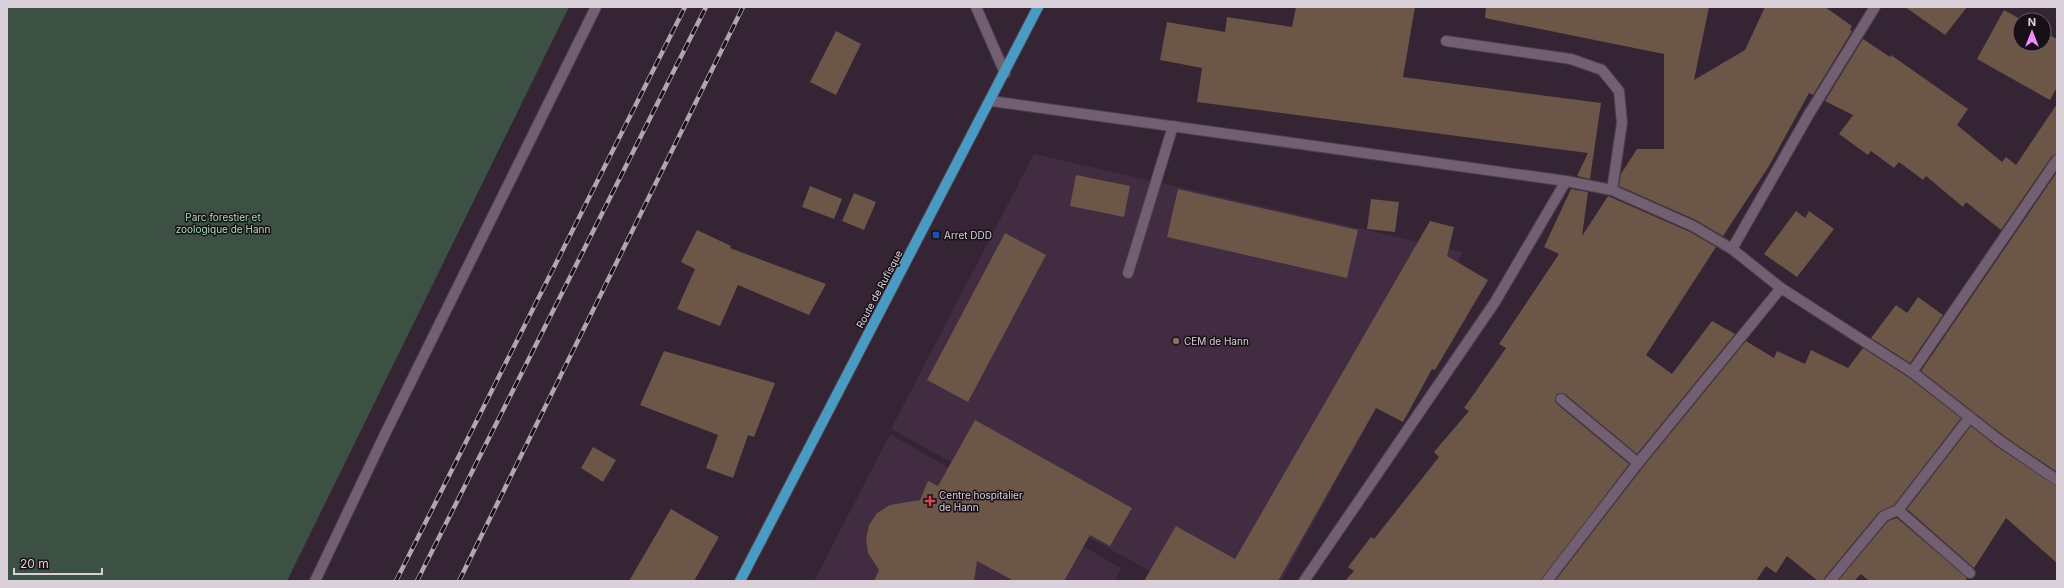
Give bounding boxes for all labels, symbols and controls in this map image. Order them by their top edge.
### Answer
north arrow [2012,12,2052,52]
text: N [2028,15,2036,29]
park label: Parc forestier et zoologique de Hann [176,211,270,235]
place label: Arret DDD [944,229,992,241]
marker: Arret DDD [931,230,941,240]
street label: Route de Rufisque [853,248,905,330]
place label: CEM de Hann [1184,335,1249,347]
marker: CEM de Hann [1171,336,1181,346]
place label: Centre hospitalier de Hann [939,489,1023,513]
marker: Centre hospitalier de Hann [924,495,936,507]
scale bar [14,550,102,576]
text: 20 m [20,556,49,571]

